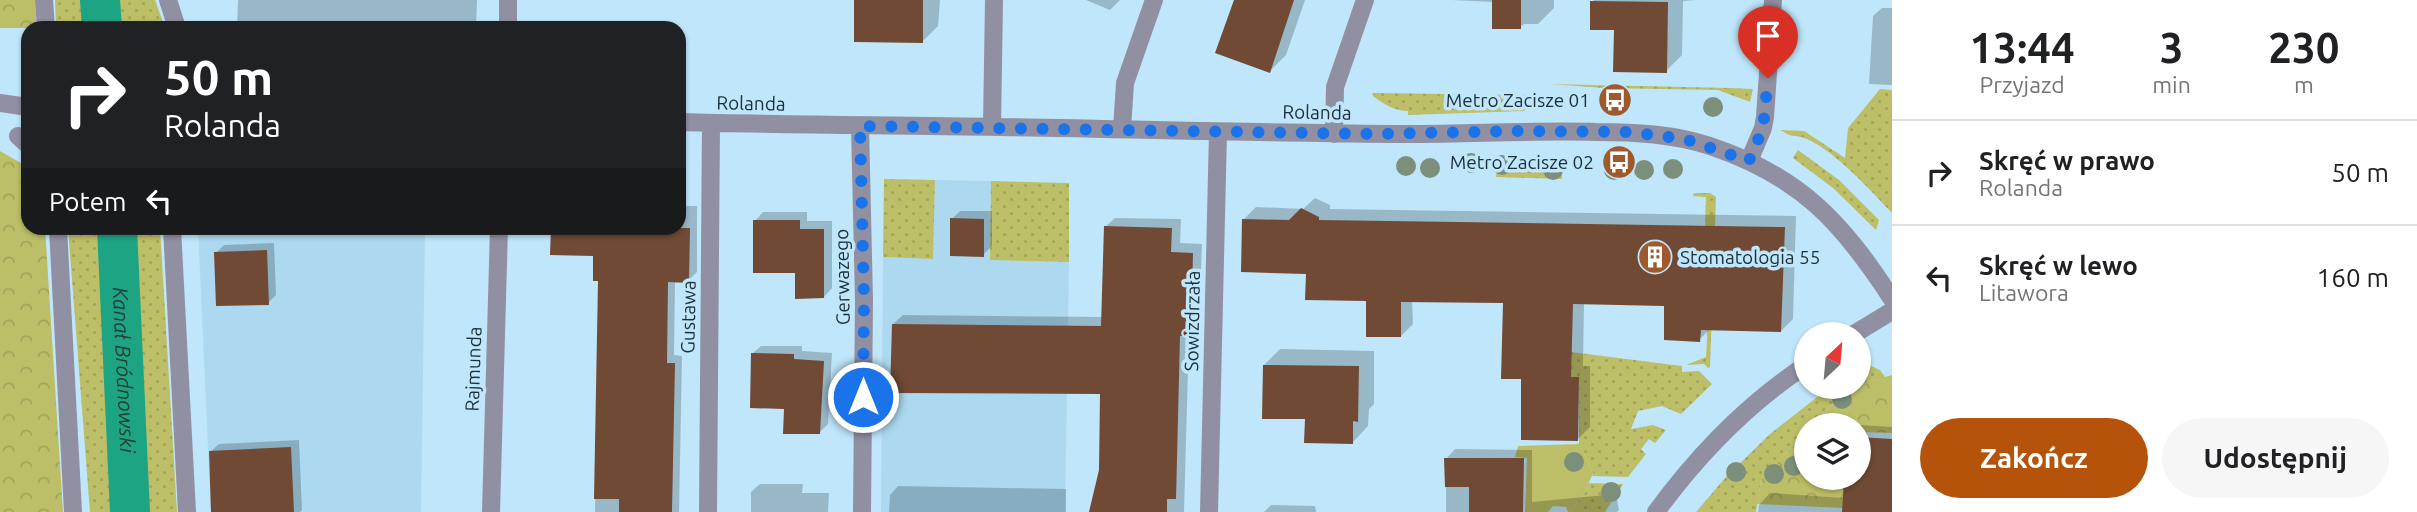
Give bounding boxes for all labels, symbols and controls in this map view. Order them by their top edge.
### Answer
pin [1738,6,1798,78]
icon: arrive [1749,17,1787,55]
text: 13:44 [1970,24,2075,71]
text: 3 [2160,24,2183,71]
text: 230 [2268,24,2339,71]
icon: right [49,49,140,140]
text: 50 m [164,49,273,104]
text: Przyjazd [1979,72,2065,97]
text: min [2152,72,2191,97]
text: m [2294,72,2314,97]
bus stop icon: Metro Zacisze 01 [1596,81,1634,119]
place label: Metro Zacisze 01 [1446,89,1590,111]
street label: Rolanda [716,91,786,115]
street label: Rolanda [1282,100,1352,124]
text: Rolanda [164,107,281,143]
bus stop icon: Metro Zacisze 02 [1600,143,1638,181]
text: Skręć w prawo [1979,146,2155,175]
place label: Metro Zacisze 02 [1450,151,1594,173]
icon: right [1920,154,1958,192]
text: 50 m [2331,158,2389,187]
text: Rolanda [1979,175,2063,200]
icon: left [140,182,178,220]
text: Potem [49,187,126,216]
street label: Gerwazego [830,229,854,325]
building icon: Stomatologia 55 [1636,238,1674,276]
place label: Stomatologia 55 [1680,246,1820,268]
text: Skręć w lewo [1979,251,2138,280]
icon: left [1920,259,1958,297]
text: 160 m [2317,263,2389,292]
street label: Sowizdrzała [1180,270,1204,372]
street label: Gustawa [676,280,700,354]
text: Litawora [1979,280,2069,305]
water label: Kanał Bródnowski [109,286,140,454]
north arrow [1794,322,1871,399]
map controls [1794,322,1871,490]
street label: Rajmunda [461,326,485,412]
position arrow [826,360,900,434]
button: layers [1794,413,1871,490]
button: Zakończ [1920,418,2148,498]
button: Udostępnij [2162,418,2389,498]

